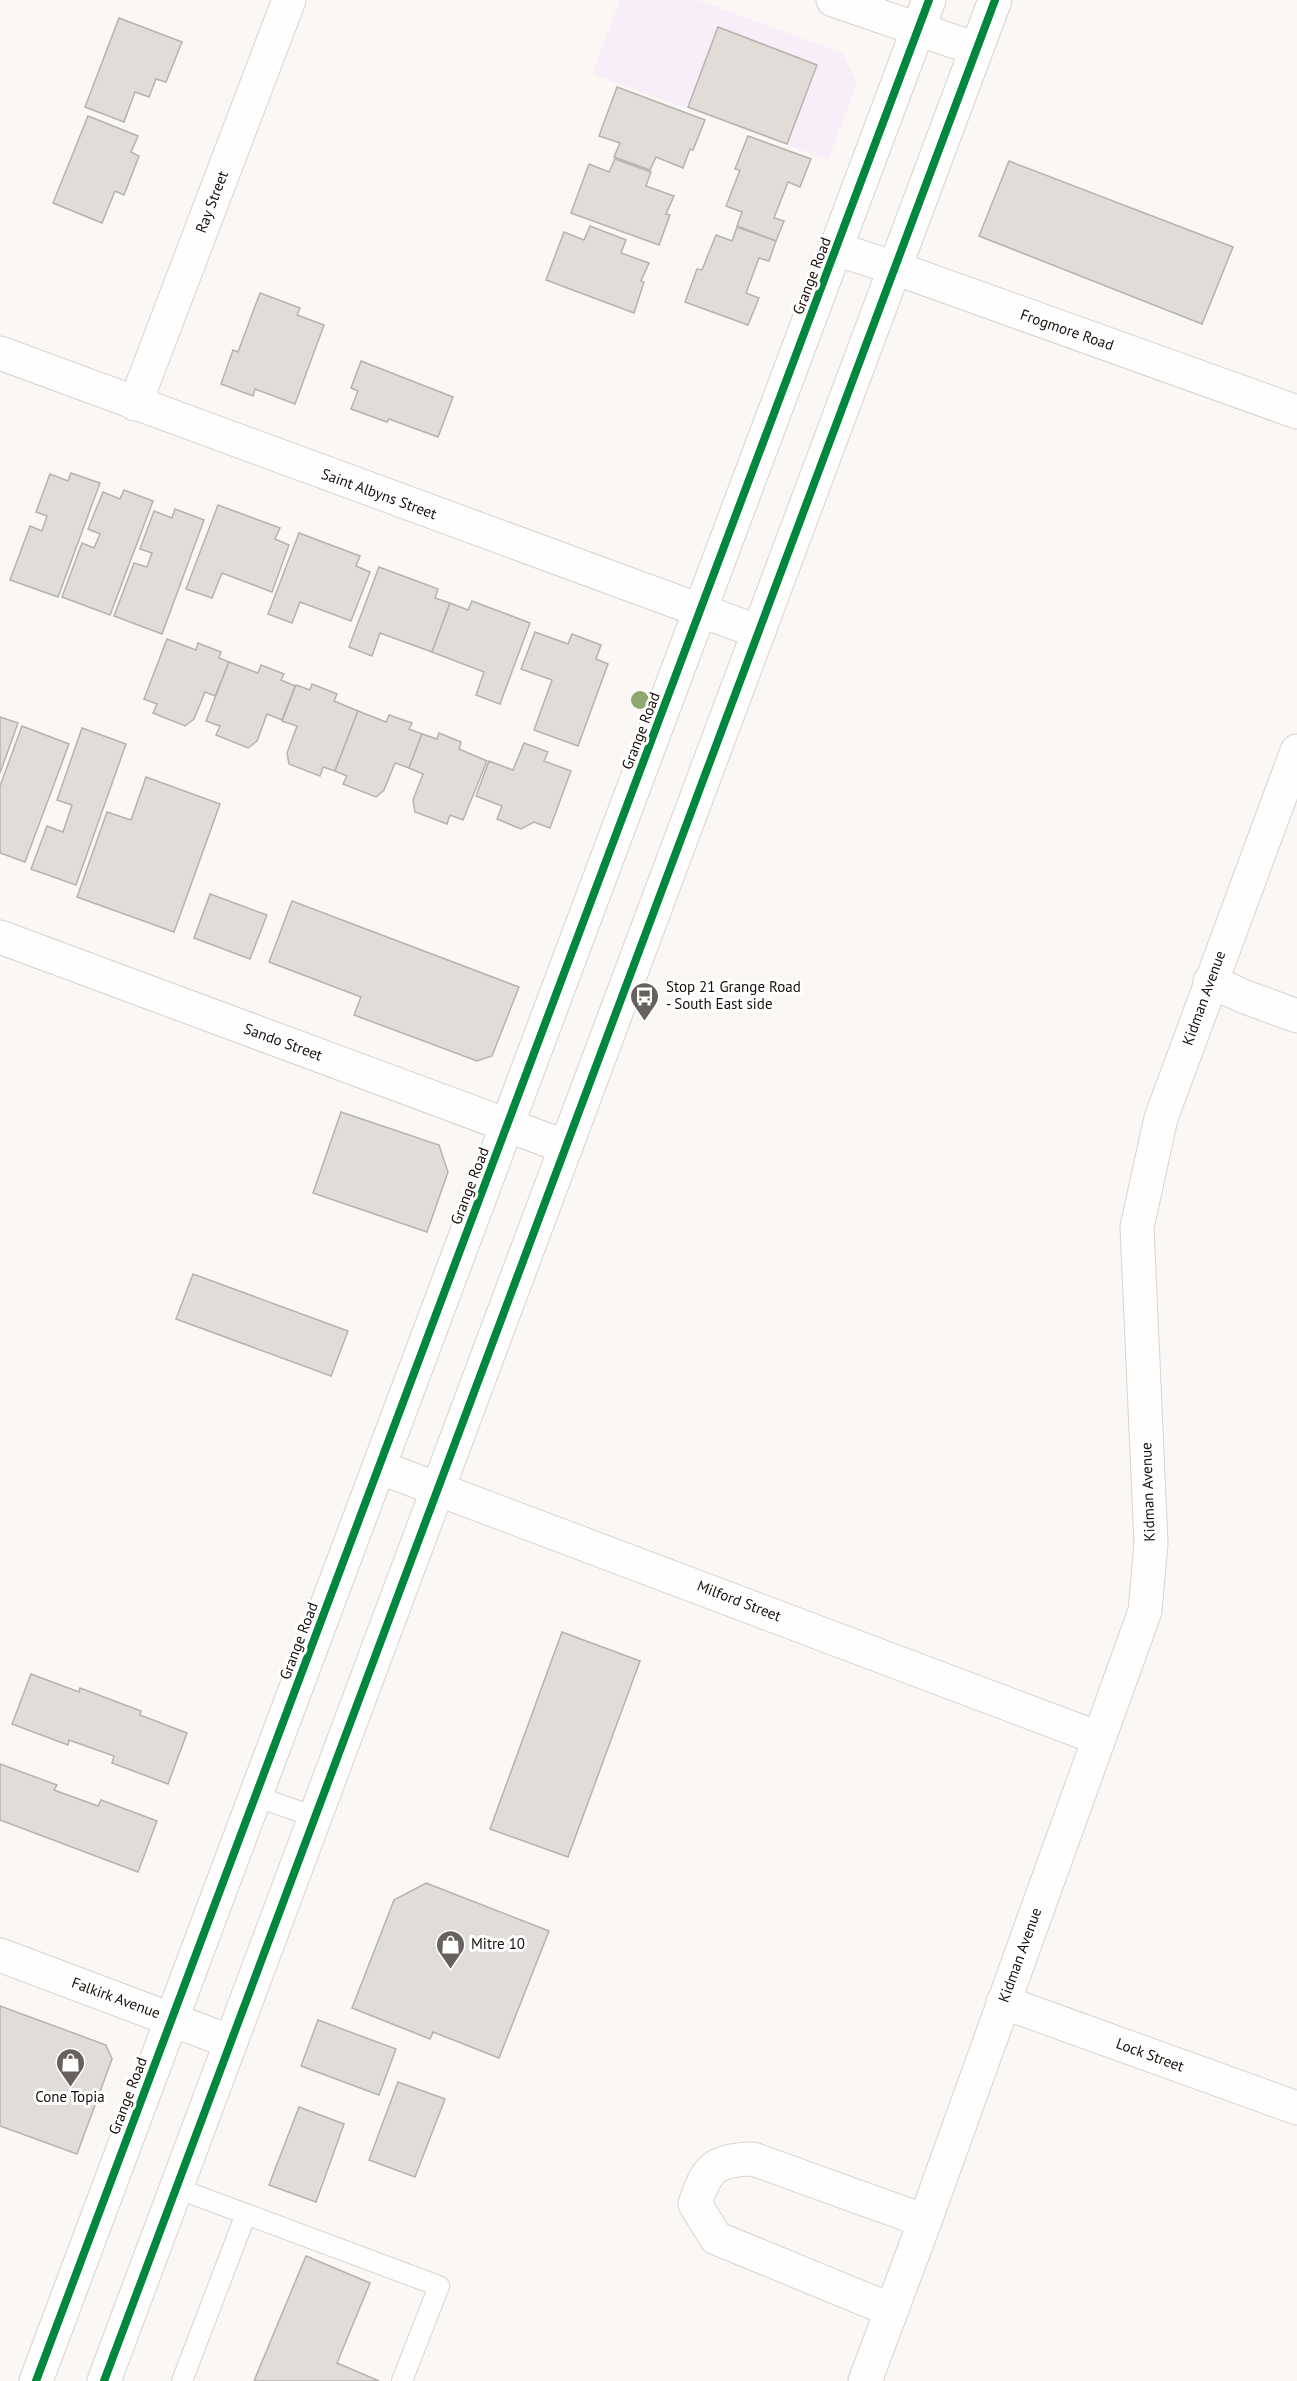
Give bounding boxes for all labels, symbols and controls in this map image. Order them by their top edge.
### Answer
street label: Ray Street [191,168,232,236]
street label: Grange Road [788,234,835,317]
street label: Frogmore Road [1018,305,1116,354]
street label: Saint Albyns Street [319,464,439,523]
street label: Grange Road [617,689,664,772]
street label: Kidman Avenue [1178,948,1229,1048]
place label: Stop 21 Grange Road - South East side [666,977,801,1013]
bus stop icon: Stop 21 Grange Road - South East side [629,980,661,1022]
street label: Sando Street [241,1019,325,1064]
street label: Grange Road [446,1144,493,1227]
street label: Kidman Avenue [1136,1442,1159,1542]
street label: Milford Street [695,1576,784,1625]
street label: Grange Road [275,1599,322,1682]
street label: Kidman Avenue [994,1905,1045,2005]
shop icon: Mitre 10 [434,1928,466,1970]
place label: Mitre 10 [471,1934,525,1953]
street label: Falkirk Avenue [69,1973,163,2022]
street label: Lock Street [1114,2034,1187,2076]
shop icon: Cone Topia [54,2046,86,2088]
street label: Grange Road [104,2054,151,2137]
place label: Cone Topia [35,2087,105,2106]

